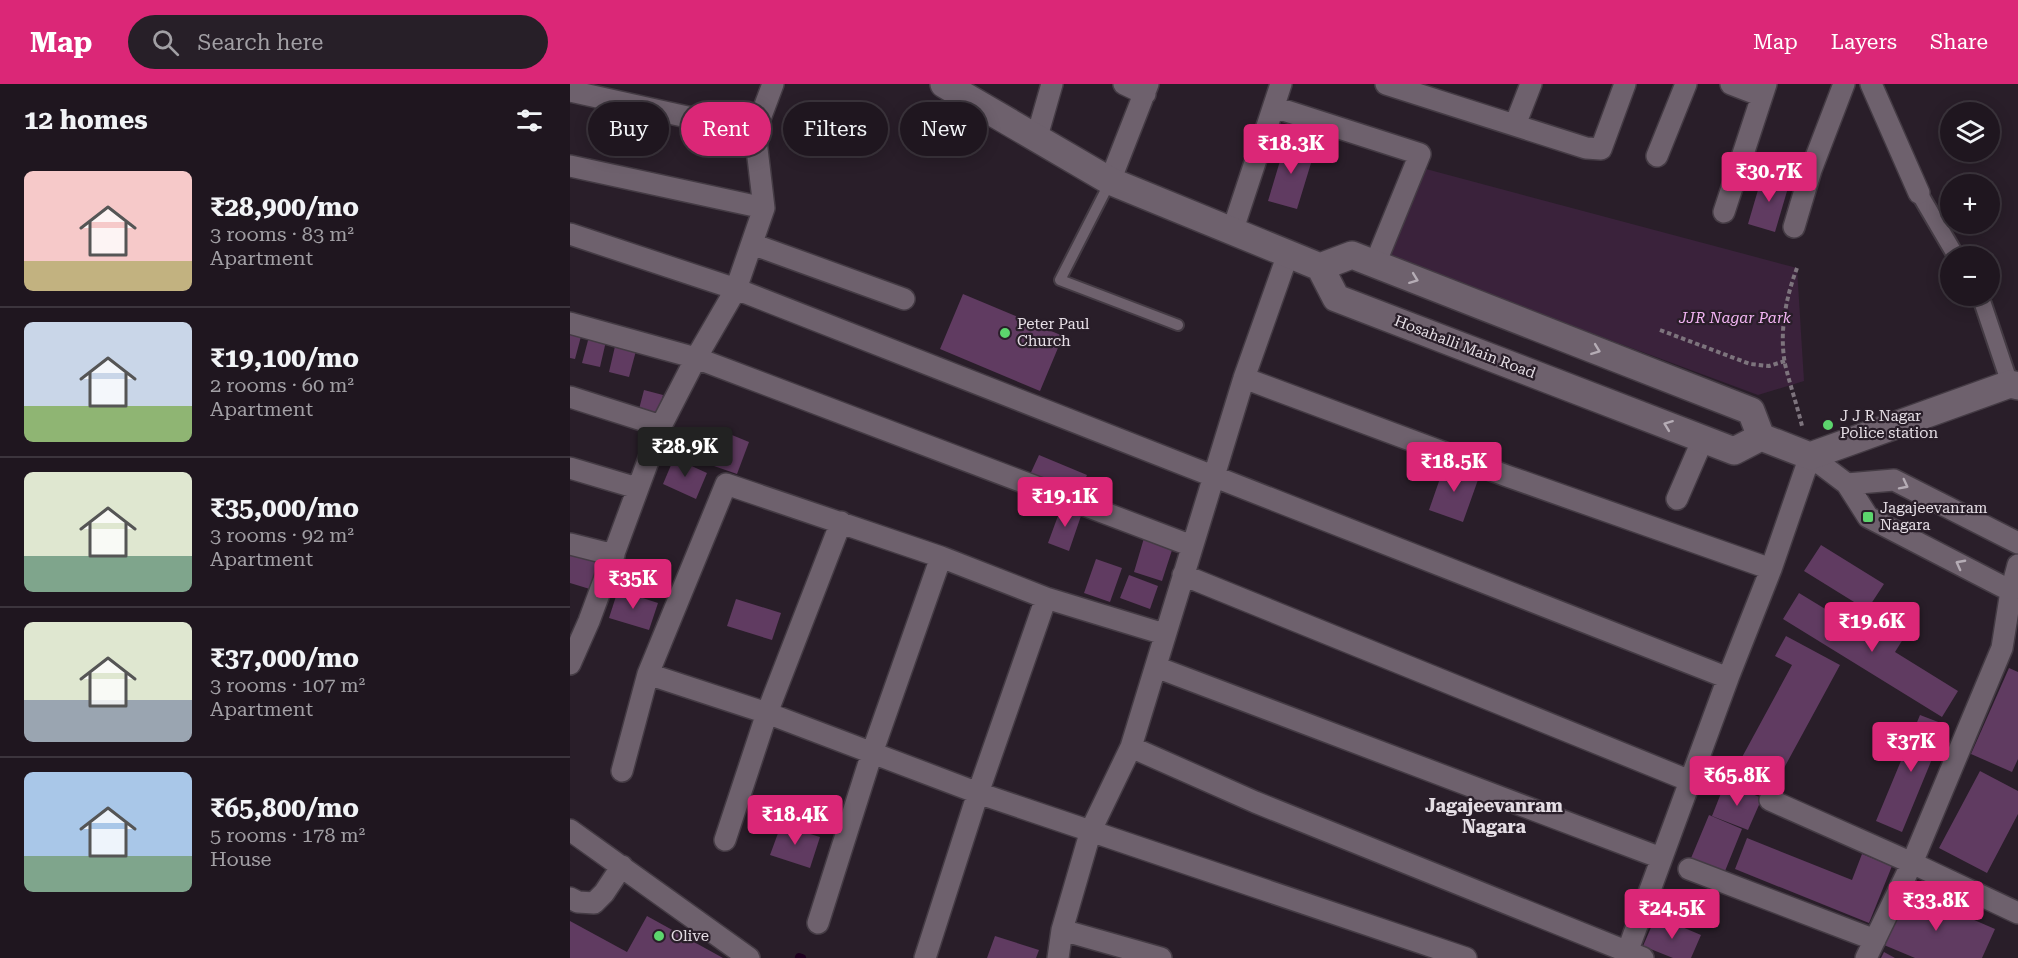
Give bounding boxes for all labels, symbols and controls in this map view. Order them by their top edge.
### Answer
search box [128,15,548,69]
text: Map [30,26,92,59]
icon: search [149,26,182,59]
text: Search here [197,30,323,55]
text: Map [1753,30,1798,54]
text: Layers [1831,30,1897,54]
text: Share [1930,30,1988,54]
chip: Buy [588,102,669,156]
chip: Rent [681,102,771,156]
chip: Filters [783,102,888,156]
chip: New [900,102,987,156]
map controls [1940,102,2000,306]
button: layers [1940,102,2000,162]
icon: filters [513,104,546,137]
text: 12 homes [24,105,148,135]
pin: ₹18.3K [1242,124,1340,175]
text: ₹18.3K [1258,131,1324,155]
pin: ₹30.7K [1720,152,1818,203]
text: ₹30.7K [1736,159,1802,183]
button: + [1940,174,2000,234]
text: ₹28,900/mo [210,192,359,222]
icon: home [72,195,144,267]
text: 3 rooms · 83 m² [210,222,354,246]
text: Apartment [210,246,313,270]
button: − [1940,246,2000,306]
one-way arrow [1408,272,1419,284]
park label: JJR Nagar Park [1678,309,1792,327]
street label: Hosahalli Main Road [1392,312,1539,382]
place label: Peter Paul Church [1017,315,1090,350]
marker: Peter Paul Church [998,326,1012,340]
text: ₹19,100/mo [210,343,359,373]
one-way arrow [1589,343,1600,355]
icon: home [72,346,144,418]
text: 2 rooms · 60 m² [210,373,354,397]
text: Apartment [210,397,313,421]
place label: J J R Nagar Police station [1840,407,1939,442]
marker: J J R Nagar Police station [1821,418,1835,432]
one-way arrow [1664,420,1675,432]
pin: ₹28.9K [636,427,734,478]
text: ₹28.9K [652,434,718,458]
pin: ₹18.5K [1405,442,1503,493]
text: ₹18.5K [1421,449,1487,473]
pin: ₹19.1K [1016,477,1114,528]
one-way arrow [1898,478,1908,489]
text: ₹19.1K [1032,484,1098,508]
text: ₹35,000/mo [210,493,359,523]
icon: home [72,496,144,568]
place label: Jagajeevanram Nagara [1880,499,1988,534]
marker: Jagajeevanram Nagara [1861,510,1875,524]
text: 3 rooms · 92 m² [210,523,354,547]
text: Apartment [210,547,313,571]
pin: ₹35K [597,559,669,610]
one-way arrow [1955,560,1966,571]
text: ₹35K [608,566,658,590]
pin: ₹19.6K [1823,602,1921,653]
text: ₹19.6K [1839,609,1905,633]
text: ₹37,000/mo [210,643,359,673]
icon: home [72,646,144,718]
text: 3 rooms · 107 m² [210,673,365,697]
text: Apartment [210,697,313,721]
pin: ₹37K [1875,722,1947,773]
text: ₹37K [1886,729,1936,753]
pin: ₹65.8K [1688,756,1786,807]
text: ₹65.8K [1704,763,1770,787]
text: ₹65,800/mo [210,793,359,823]
pin: ₹18.4K [746,795,844,846]
district label: Jagajeevanram Nagara [1425,795,1564,837]
icon: home [72,796,144,868]
text: ₹18.4K [762,802,828,826]
text: 5 rooms · 178 m² [210,823,365,847]
text: House [210,847,272,871]
pin: ₹33.8K [1887,881,1985,932]
text: ₹33.8K [1903,888,1969,912]
pin: ₹24.5K [1623,889,1721,940]
text: ₹24.5K [1639,896,1705,920]
place label: Olive [671,927,709,945]
marker: Olive [652,929,666,943]

